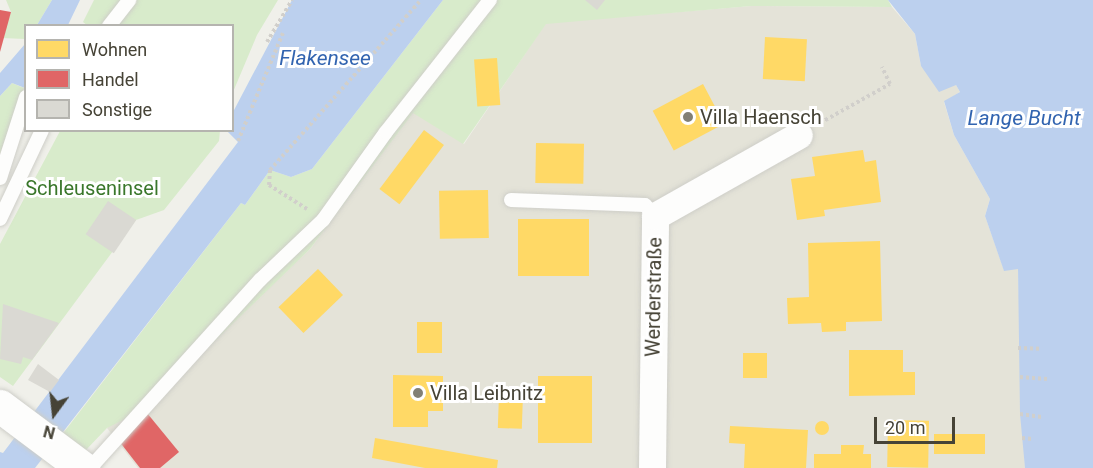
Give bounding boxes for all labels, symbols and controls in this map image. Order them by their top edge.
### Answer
legend [24,24,234,132]
text: Wohnen [82,39,147,60]
water label: Flakensee [279,45,371,71]
text: Handel [82,69,139,90]
text: Sonstige [82,99,152,120]
place label: Villa Haensch [700,105,822,129]
water label: Lange Bucht [967,105,1081,131]
marker: Villa Haensch [681,110,695,124]
park label: Schleuseninsel [25,176,159,200]
street label: Werderstraße [641,237,667,357]
place label: Villa Leibnitz [430,381,543,405]
north arrow [24,384,84,444]
marker: Villa Leibnitz [411,386,425,400]
scale bar [877,405,958,443]
text: 20 m [885,417,925,438]
text: N [41,421,57,443]

